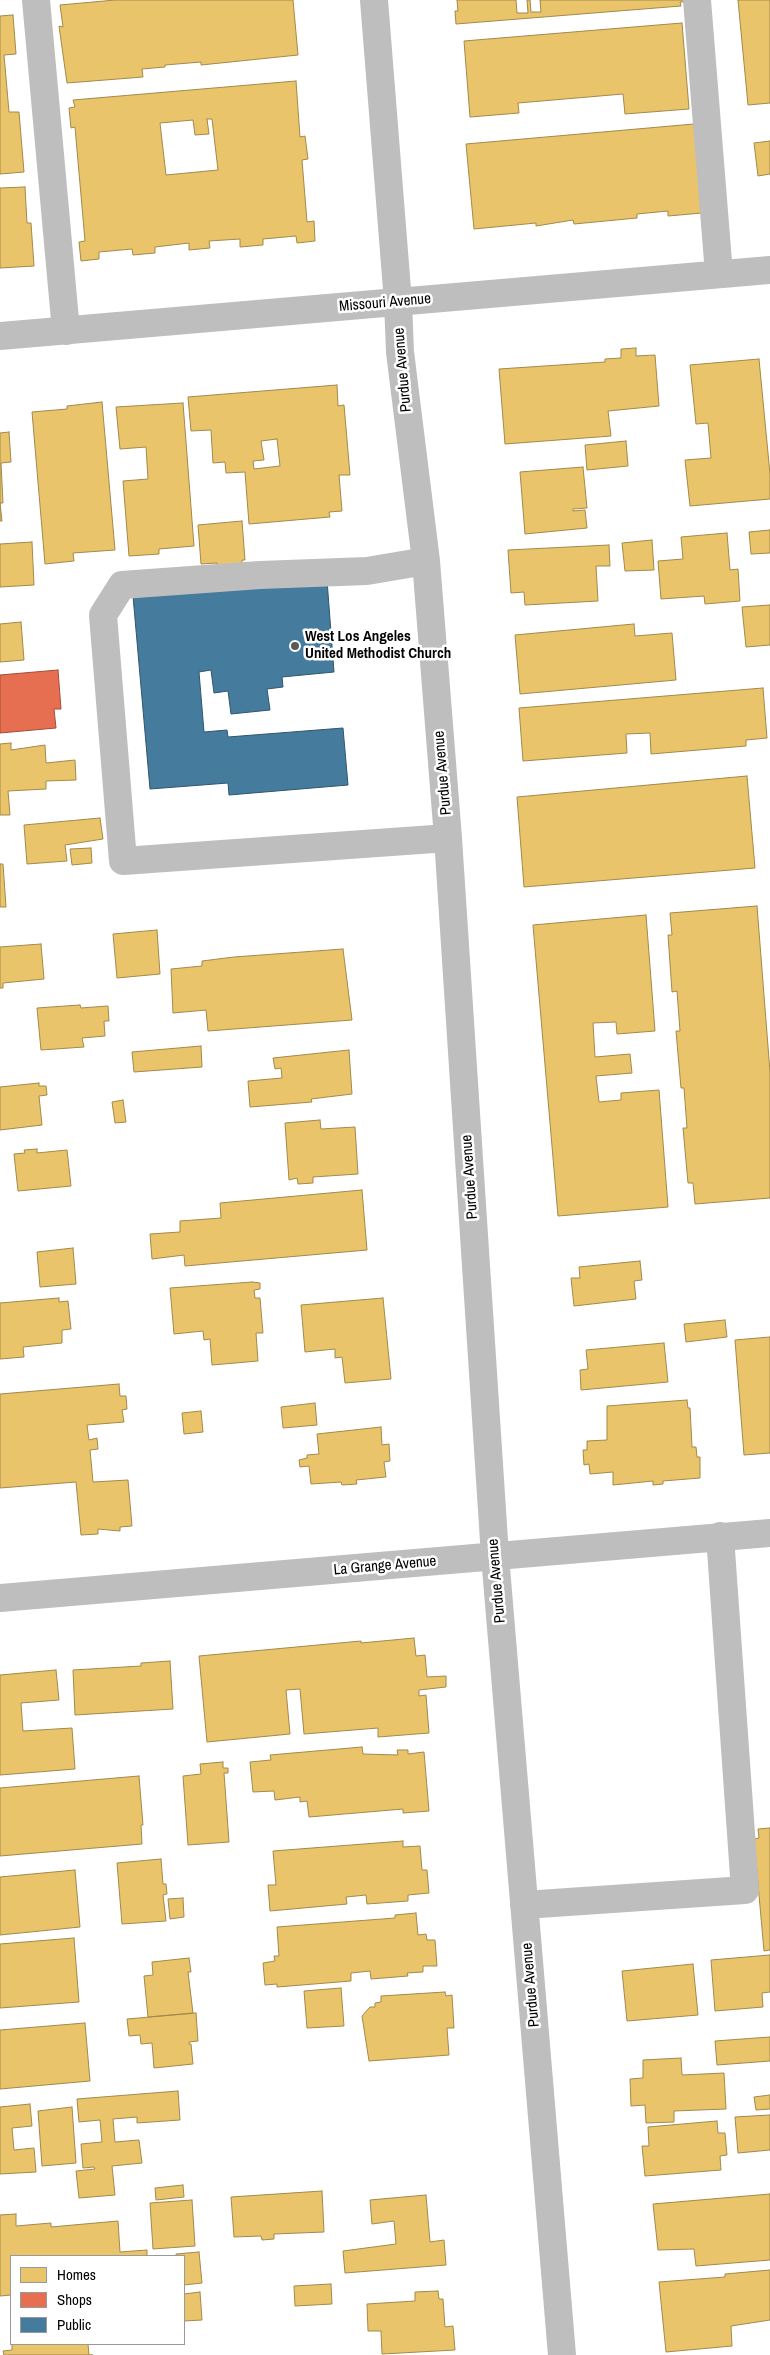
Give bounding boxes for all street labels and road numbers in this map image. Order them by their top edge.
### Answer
street label: Missouri Avenue [338,290,432,316]
street label: Purdue Avenue [390,327,416,413]
street label: Purdue Avenue [430,730,456,816]
street label: Purdue Avenue [458,1134,482,1220]
street label: Purdue Avenue [484,1538,510,1624]
street label: La Grange Avenue [333,1553,437,1579]
street label: Purdue Avenue [518,1942,544,2028]

